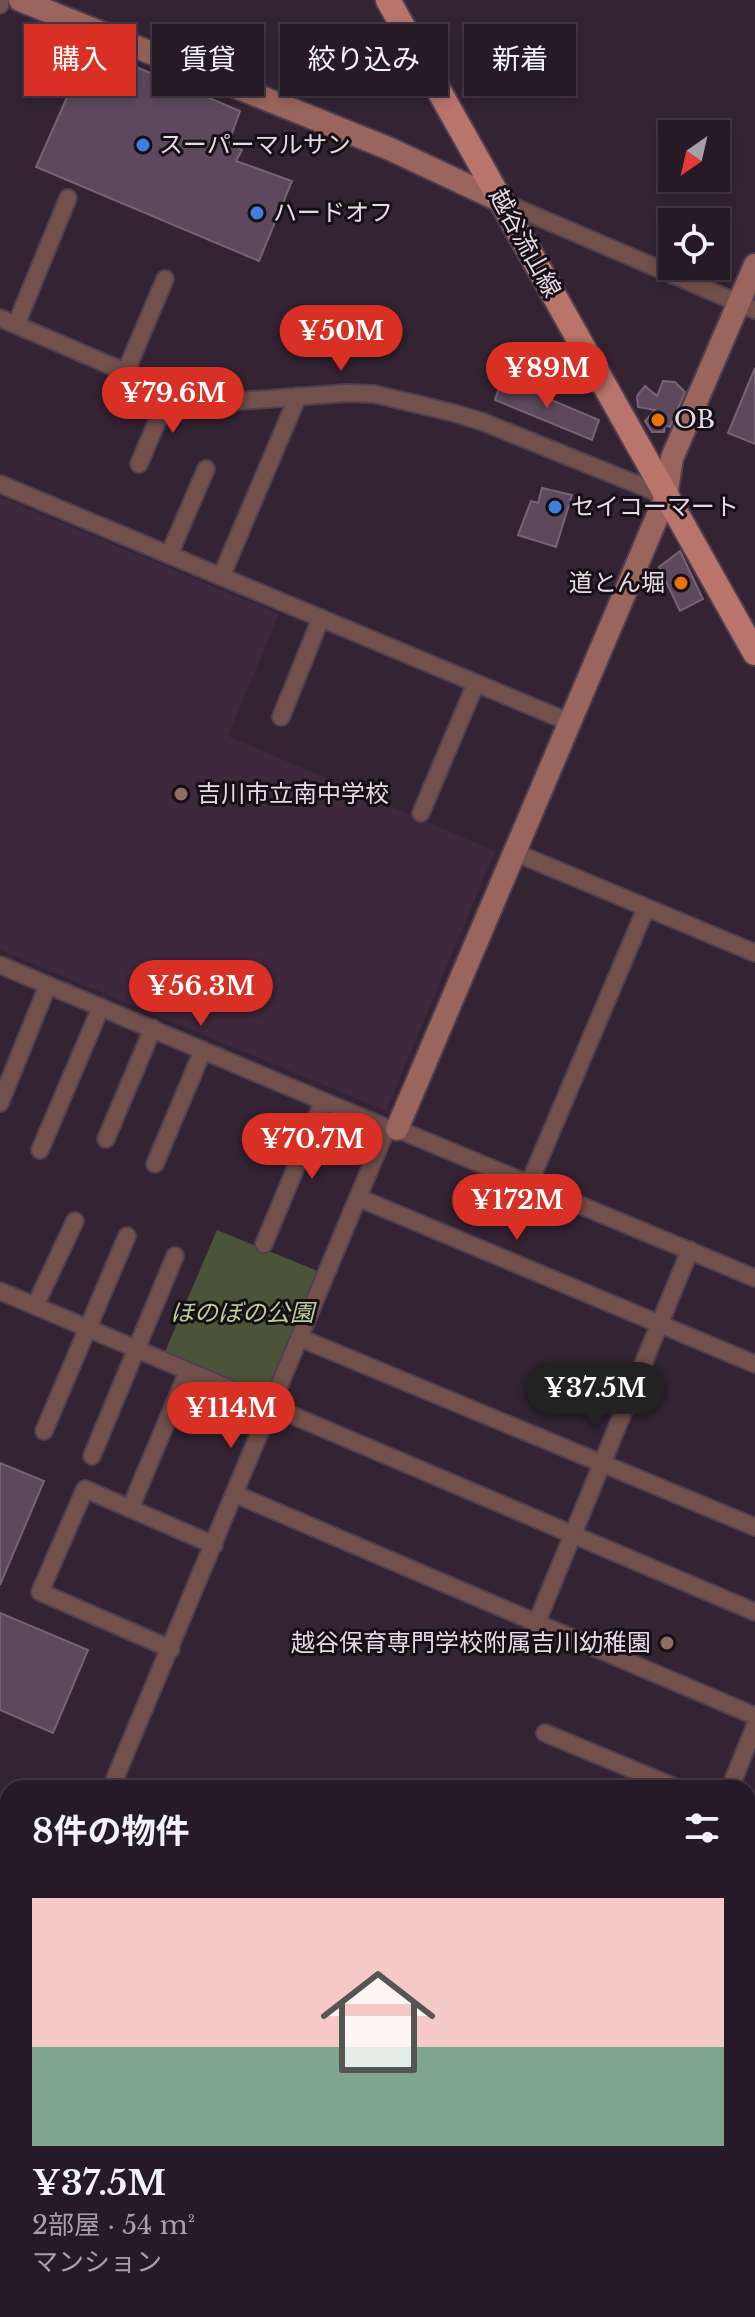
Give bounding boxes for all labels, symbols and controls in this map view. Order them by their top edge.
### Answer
chip: 購入 [24,24,136,96]
chip: 賃貸 [152,24,264,96]
chip: 絞り込み [280,24,448,96]
chip: 新着 [464,24,576,96]
north arrow [658,120,730,192]
map controls [658,120,730,280]
place label: スーパーマルサン [159,130,351,159]
marker: スーパーマルサン [134,136,152,154]
street label: 越谷流山線 [484,183,567,302]
place label: ハードオフ [273,198,393,227]
marker: ハードオフ [248,204,266,222]
button: locate [658,208,730,280]
pin: ¥50M [294,305,388,373]
text: ¥50M [298,315,384,347]
pin: ¥89M [500,342,594,410]
text: ¥89M [504,352,590,384]
pin: ¥79.6M [108,367,238,435]
text: ¥79.6M [120,377,226,409]
place label: OB [674,405,715,434]
marker: OB [649,411,667,429]
place label: セイコーマート [571,492,739,521]
marker: セイコーマート [546,498,564,516]
place label: 道とん堀 [569,568,665,597]
marker: 道とん堀 [672,574,690,592]
place label: 吉川市立南中学校 [197,779,389,808]
marker: 吉川市立南中学校 [172,785,190,803]
pin: ¥56.3M [136,960,266,1028]
text: ¥56.3M [147,970,255,1002]
pin: ¥70.7M [247,1113,377,1181]
text: ¥70.7M [260,1123,364,1155]
pin: ¥172M [461,1174,573,1242]
text: ¥172M [470,1184,564,1216]
park label: ほのぼの公園 [170,1298,317,1327]
pin: ¥37.5M [530,1362,660,1430]
text: ¥37.5M [544,1372,646,1404]
pin: ¥114M [175,1382,287,1450]
text: ¥114M [185,1392,277,1424]
place label: 越谷保育専門学校附属吉川幼稚園 [291,1628,651,1657]
marker: 越谷保育専門学校附属吉川幼稚園 [658,1634,676,1652]
icon: filters [680,1806,724,1850]
text: 8件の物件 [32,1810,190,1852]
icon: home [306,1950,450,2094]
text: ¥37.5M [32,2162,166,2204]
text: 2部屋 · 54 m² [32,2209,195,2241]
text: マンション [32,2246,162,2278]

